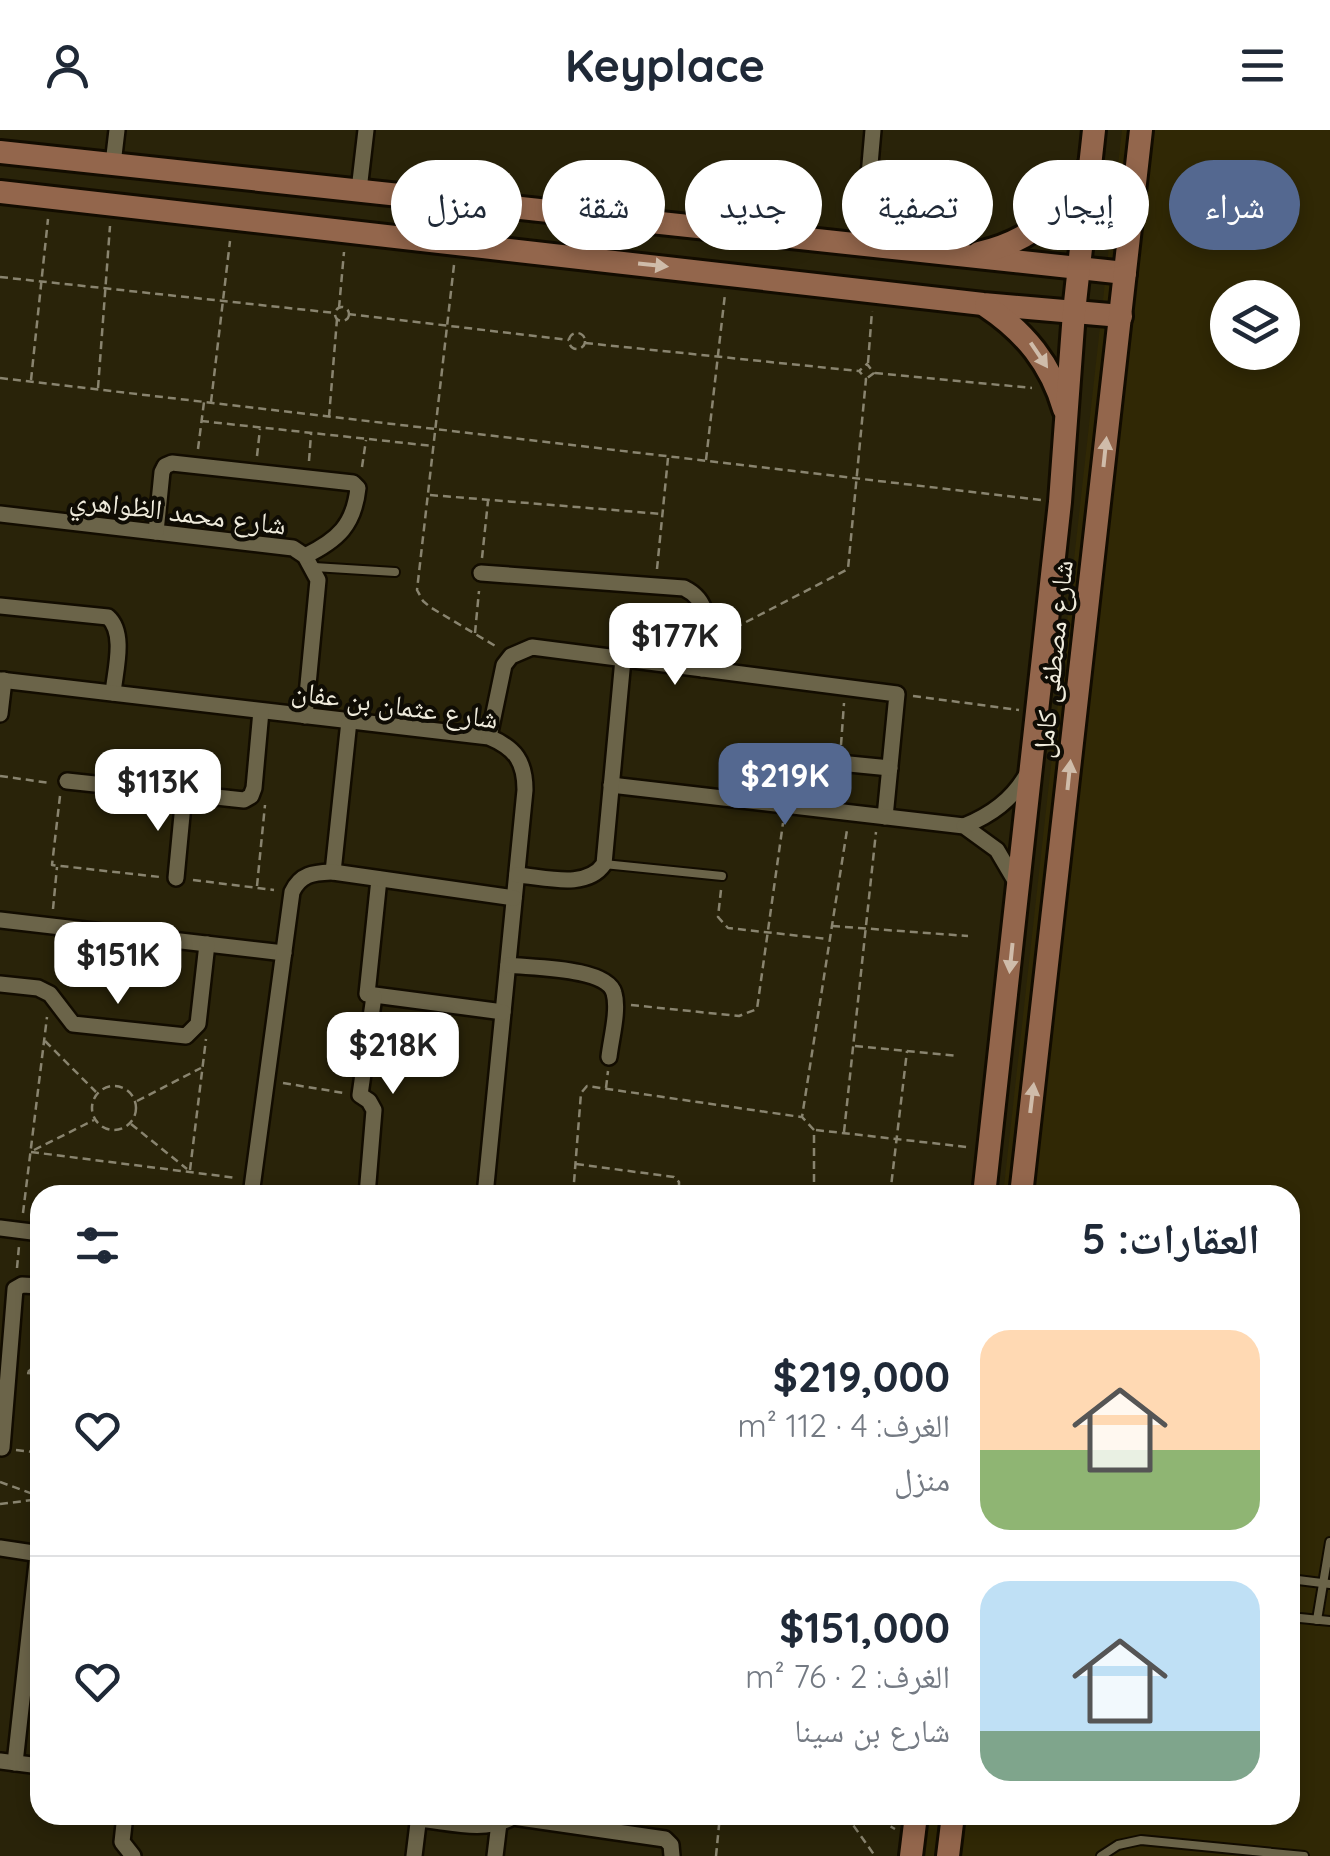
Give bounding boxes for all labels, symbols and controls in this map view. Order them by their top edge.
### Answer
text: Keyplace [565,37,765,93]
icon: person [40,38,95,93]
icon: menu [1235,38,1290,93]
chip: منزل [391,160,522,250]
chip: شقة [542,160,665,250]
chip: جديد [685,160,822,250]
chip: تصفية [842,160,993,250]
chip: إيجار [1013,160,1149,250]
chip: شراء [1169,160,1300,250]
one-way arrow [638,257,670,273]
map controls [1210,280,1300,370]
button: layers [1210,280,1300,370]
one-way arrow [1029,342,1047,369]
one-way arrow [1097,436,1113,468]
street label: شارع محمد الظواهري [67,480,288,548]
street label: شارع مصطفى كامل [1024,558,1081,760]
pin: $177K [605,603,745,688]
text: $177K [631,615,719,655]
street label: شارع عثمان بن عفان [289,672,500,737]
pin: $219K [715,743,855,828]
pin: $113K [88,749,228,834]
text: $219K [741,755,829,795]
one-way arrow [1061,759,1077,791]
text: $113K [117,761,199,801]
pin: $151K [48,922,188,1007]
text: $151K [76,934,160,974]
one-way arrow [1003,943,1019,975]
pin: $218K [323,1012,463,1097]
text: $218K [349,1024,437,1064]
one-way arrow [1024,1082,1040,1114]
text: العقارات: 5 [1082,1212,1260,1265]
icon: filters [70,1218,125,1273]
text: $219,000 [773,1350,950,1403]
icon: home [1060,1370,1180,1490]
icon: heart [70,1403,125,1458]
text: الغرف: 4 · 112 m² [737,1405,950,1445]
text: منزل [894,1459,950,1499]
text: $151,000 [779,1601,950,1654]
icon: home [1060,1621,1180,1741]
icon: heart [70,1654,125,1709]
text: الغرف: 2 · 76 m² [745,1656,950,1696]
text: شارع بن سينا [794,1710,950,1750]

